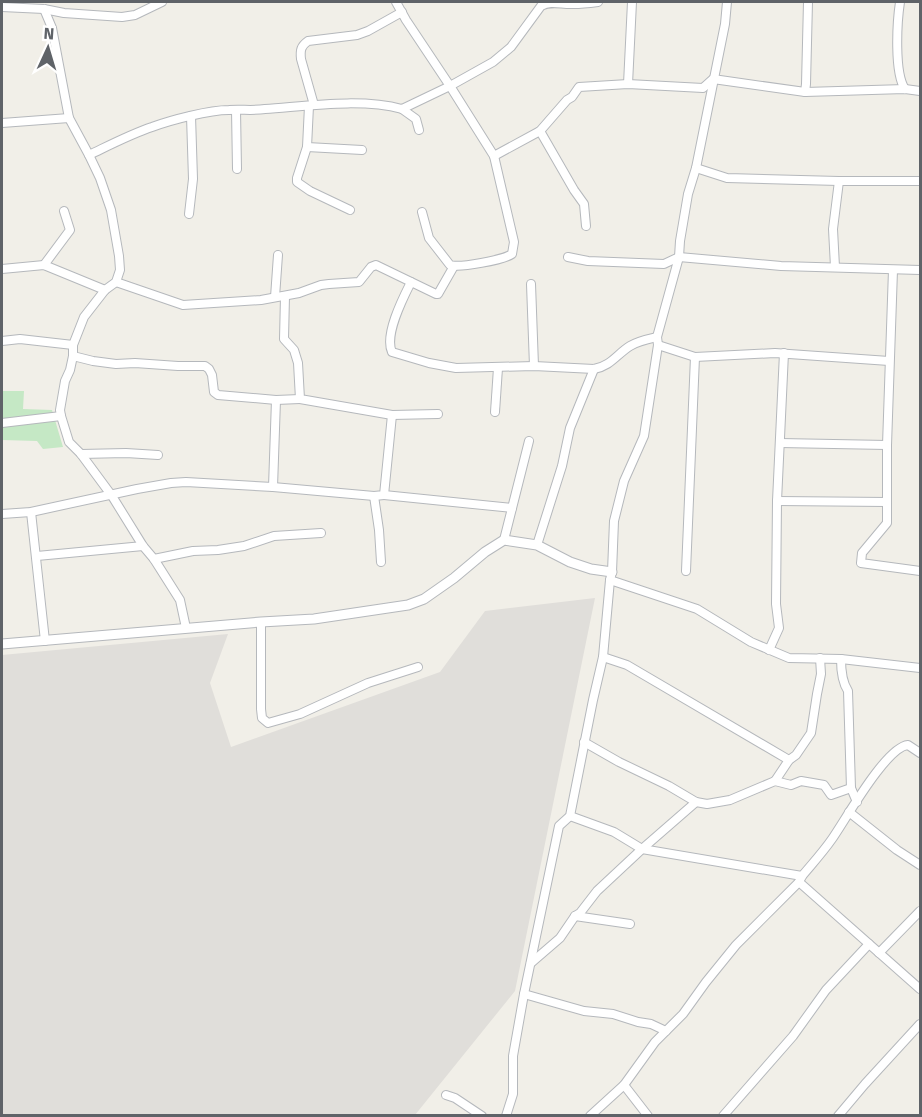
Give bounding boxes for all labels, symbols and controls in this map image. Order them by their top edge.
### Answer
north arrow [18,18,78,78]
text: N [43,24,55,43]

